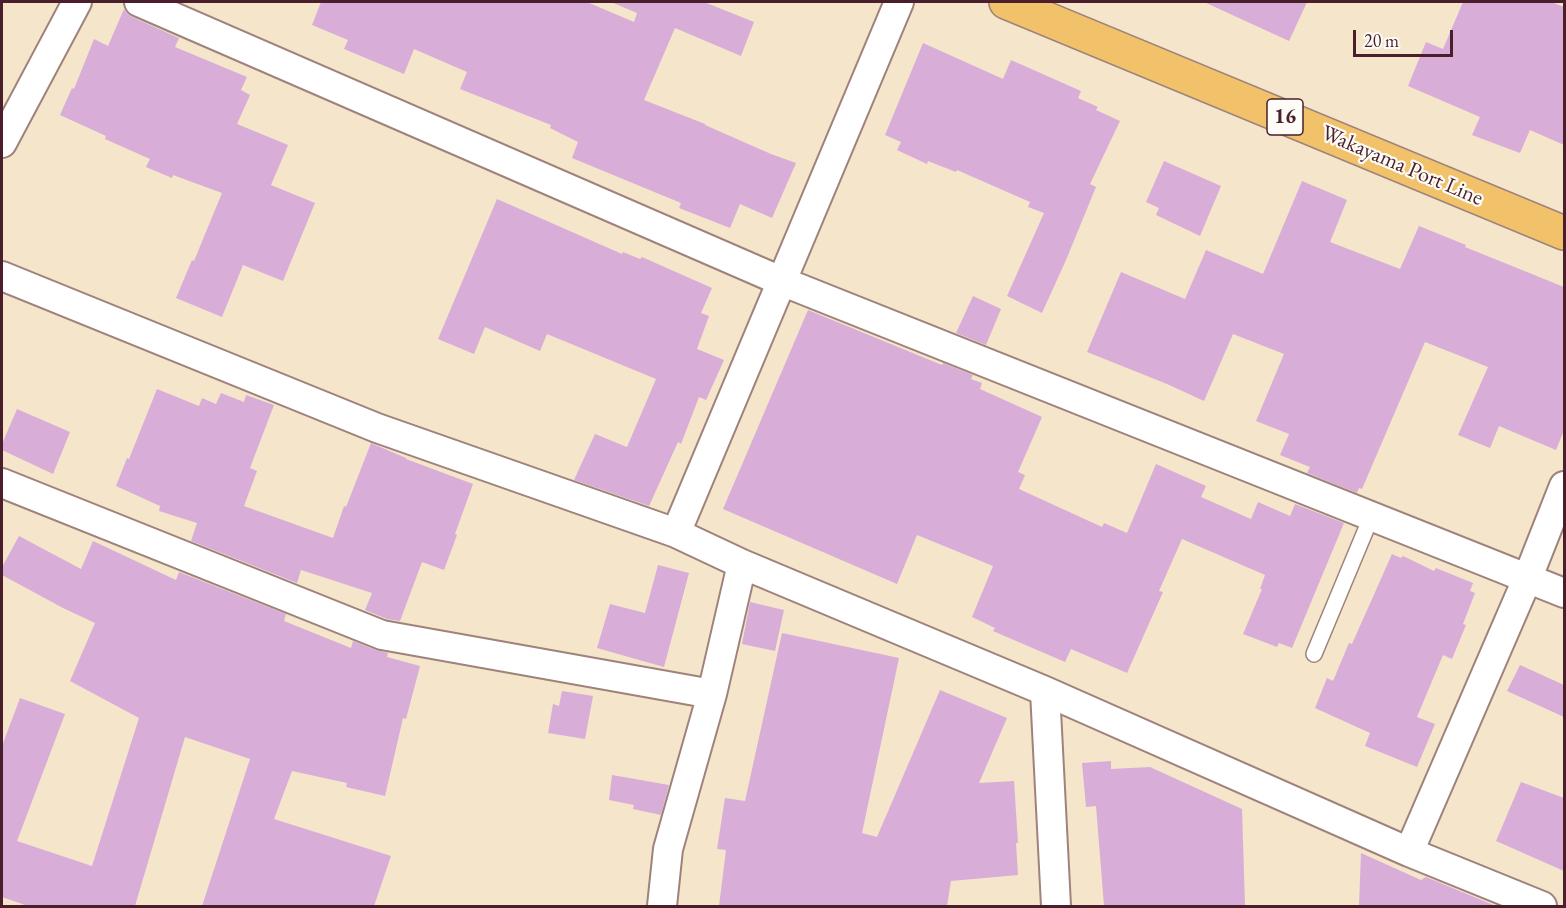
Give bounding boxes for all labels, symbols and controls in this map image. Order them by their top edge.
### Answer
scale bar [1356,18,1456,56]
text: 20 m [1364,29,1399,52]
road number: 16 [1267,99,1303,135]
street label: Wakayama Port Line [1317,120,1487,212]

